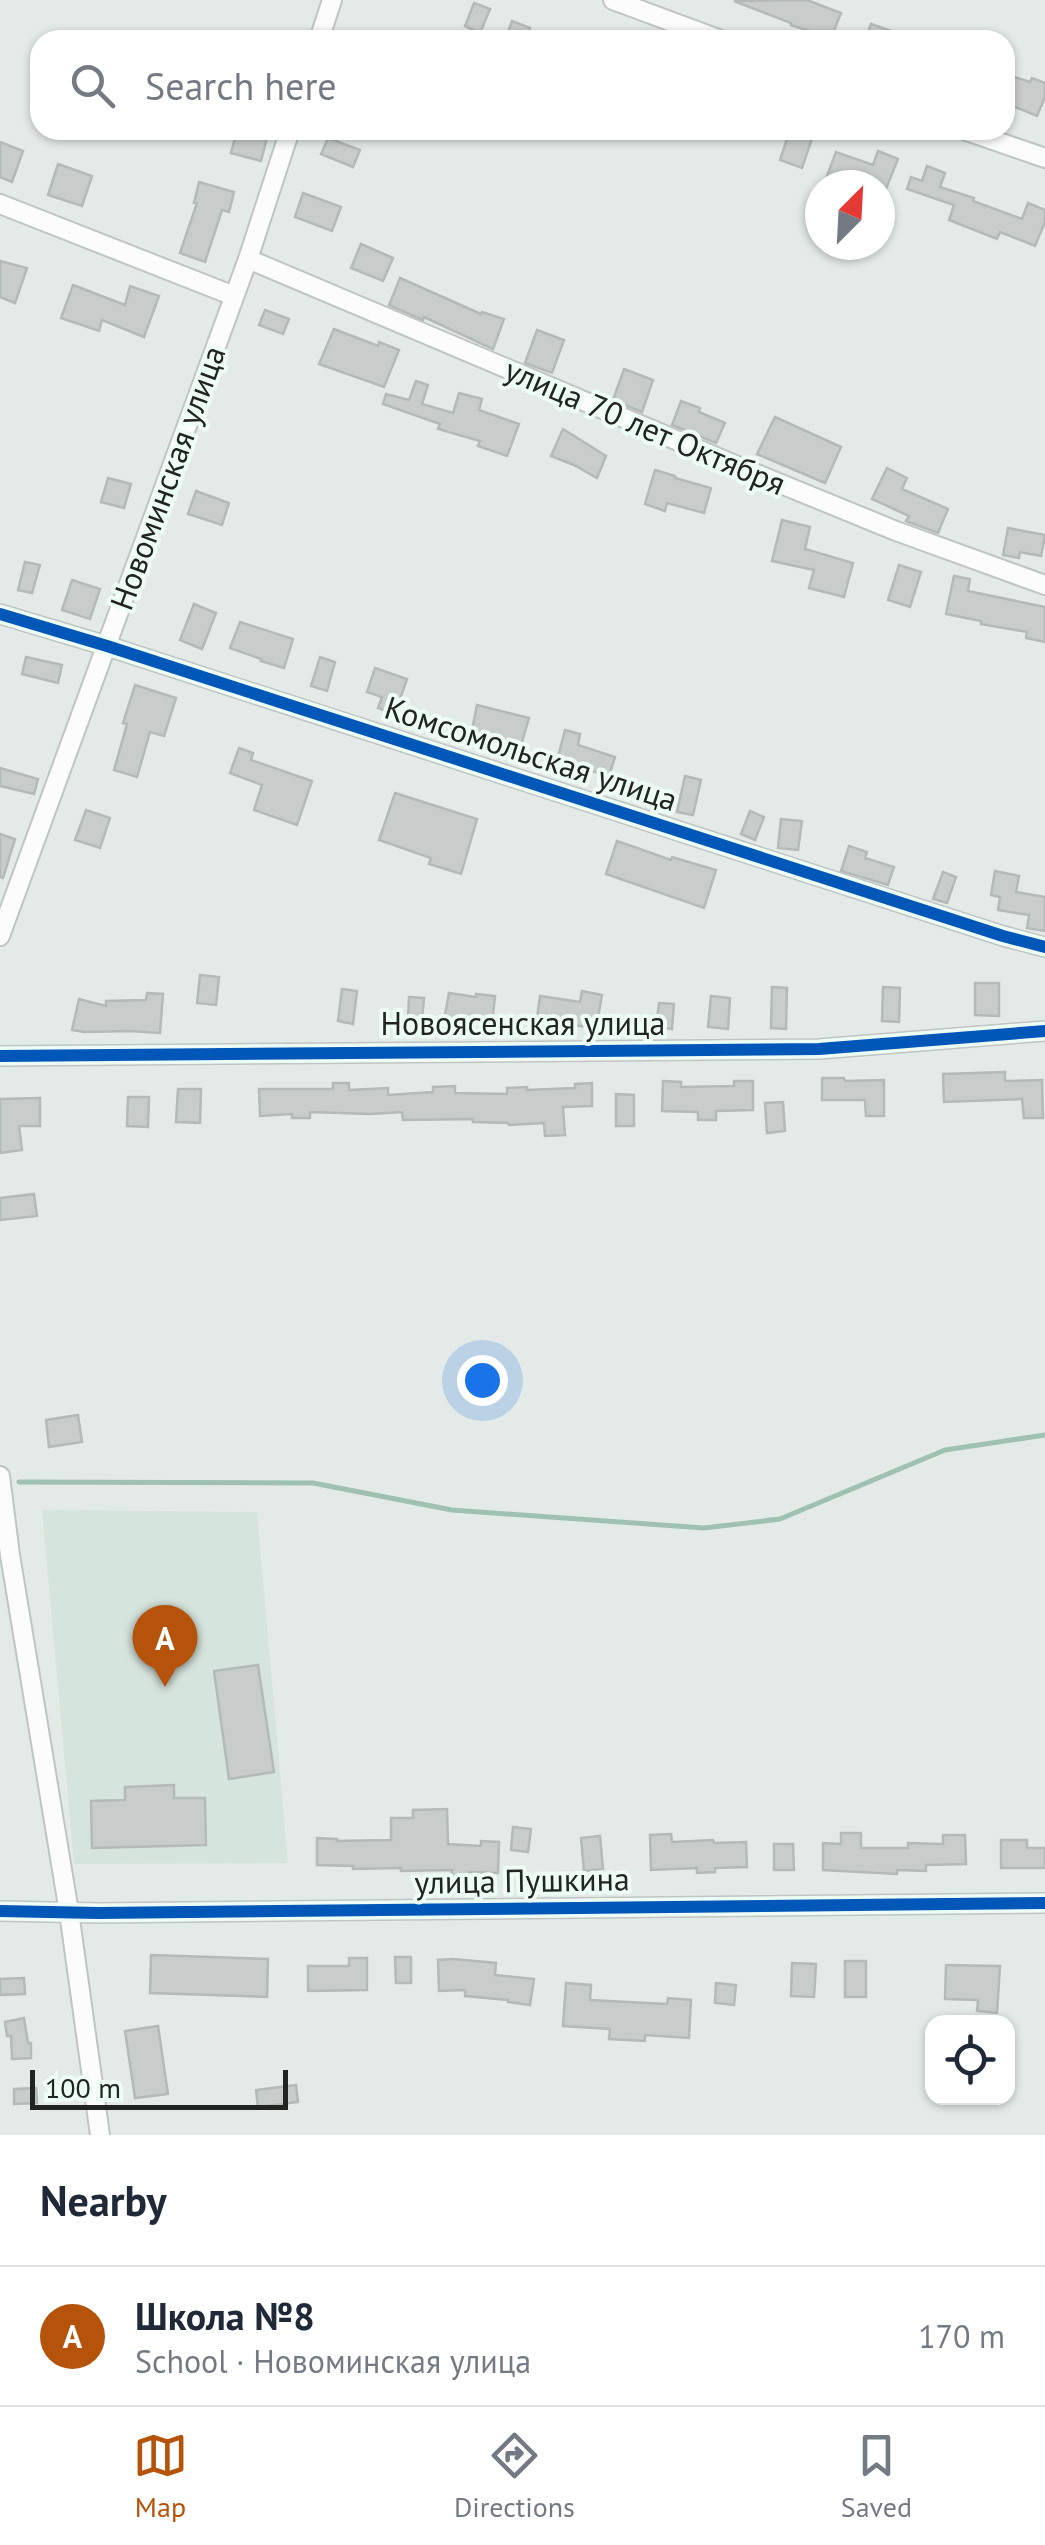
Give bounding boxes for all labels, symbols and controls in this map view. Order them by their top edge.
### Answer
search box [30,30,1015,140]
icon: search [65,58,120,113]
text: Search here [145,61,337,110]
north arrow [805,170,895,260]
street label: Новоминская улица [100,340,234,615]
street label: улица 70 лет Октября [499,348,792,504]
street label: Комсомольская улица [380,686,683,820]
street label: Новоясенская улица [381,1002,666,1044]
your location [457,1355,508,1406]
pin: A [132,1604,198,1687]
street label: улица Пушкина [414,1857,630,1903]
map controls [925,2015,1015,2105]
button: locate [925,2015,1015,2105]
scale bar [30,2065,288,2110]
text: 100 m [45,2069,121,2106]
text: Nearby [40,2173,167,2228]
text: Школа №8 [135,2291,315,2340]
text: A [63,2315,82,2357]
text: 170 m [918,2315,1005,2357]
text: School · Новоминская улица [135,2340,531,2382]
tab: Map [133,2428,188,2525]
tab: Directions [454,2428,575,2525]
tab: Saved [841,2428,912,2525]

